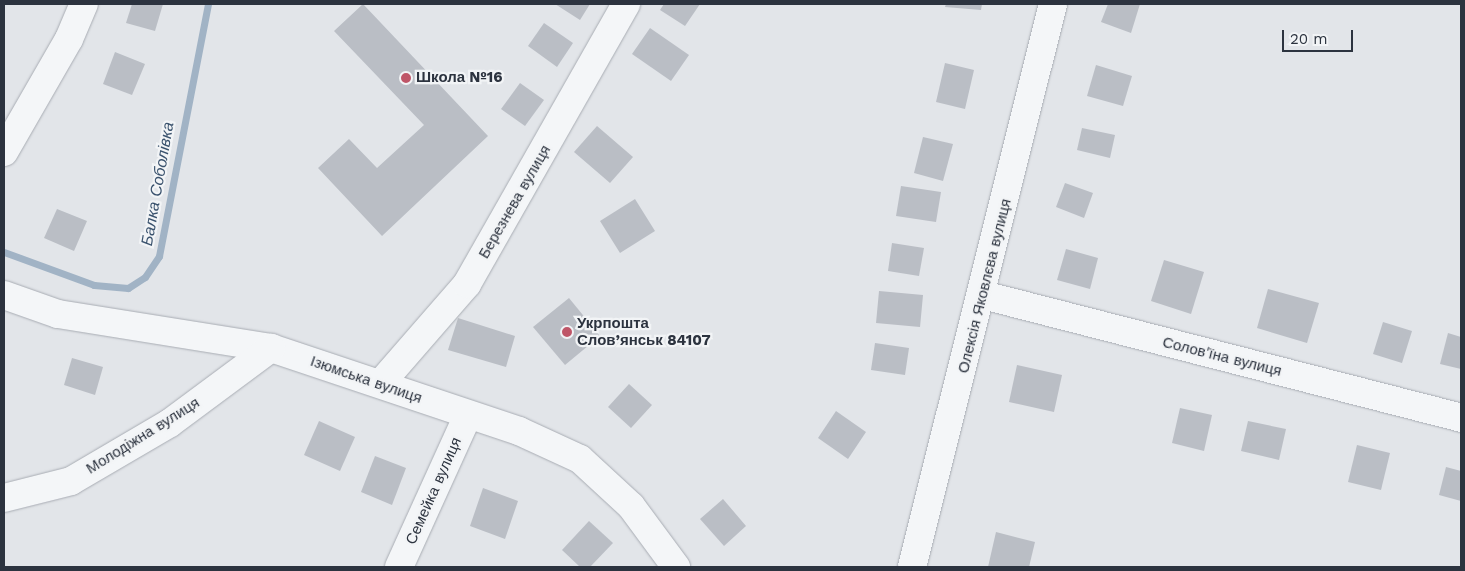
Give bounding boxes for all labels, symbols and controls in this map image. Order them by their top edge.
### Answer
scale bar [1285,20,1356,52]
text: 20 m [1290,30,1328,48]
place label: Школа №16 [416,69,502,87]
marker: Школа №16 [400,72,412,84]
water label: Балка Соболівка [138,121,178,247]
street label: Березнева вулиця [475,142,555,262]
street label: Олексія Яковлєва вулиця [955,197,1015,375]
place label: Укрпошта Слов’янськ 84107 [577,314,711,349]
marker: Укрпошта Слов’янськ 84107 [561,326,573,338]
street label: Солов'їна вулиця [1161,333,1283,381]
street label: Ізюмська вулиця [308,352,424,408]
street label: Молодіжна вулиця [83,394,203,478]
street label: Семейка вулиця [402,435,466,547]

